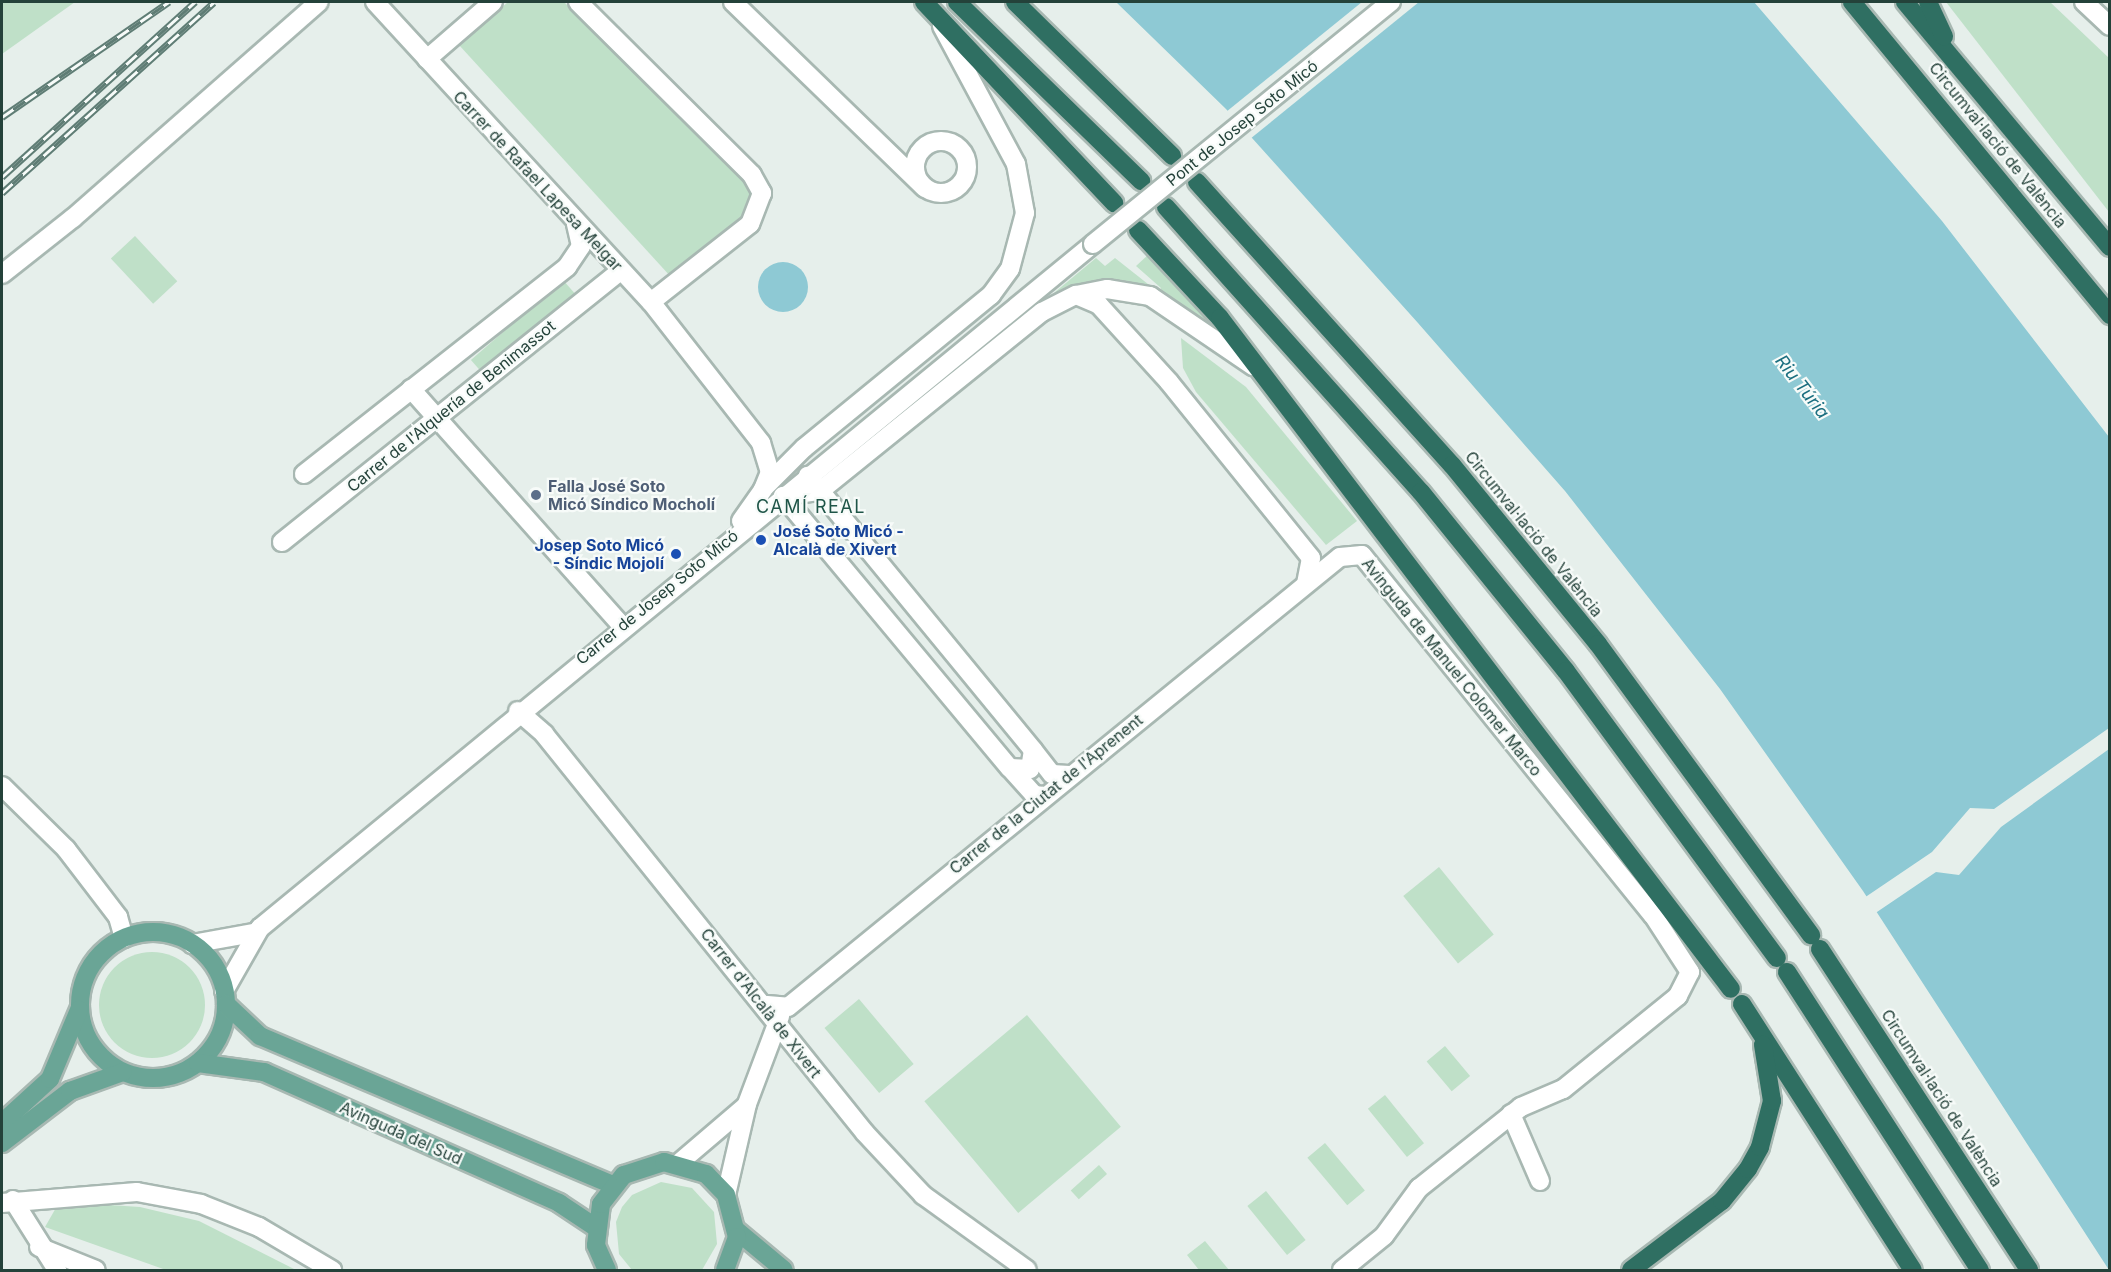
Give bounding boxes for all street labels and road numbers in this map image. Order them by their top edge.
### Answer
street label: Pont de Josep Soto Micó [1162,56,1322,190]
street label: Circumval·lació de València [1925,58,2071,232]
street label: Carrer de Rafael Lapesa Melgar [449,87,627,275]
street label: Carrer de l'Alquería de Benimassot [343,316,559,496]
street label: Circumval·lació de València [1461,447,1607,621]
street label: Carrer de Josep Soto Micó [572,526,742,668]
street label: Avinguda de Manuel Colomer Marco [1358,554,1546,780]
street label: Carrer de la Ciutat de l'Aprenent [946,710,1146,878]
street label: Carrer d'Alcalà de Xivert [697,924,825,1082]
street label: Circumval·lació de València [1877,1006,2007,1190]
street label: Avinguda del Sud [337,1097,465,1169]

